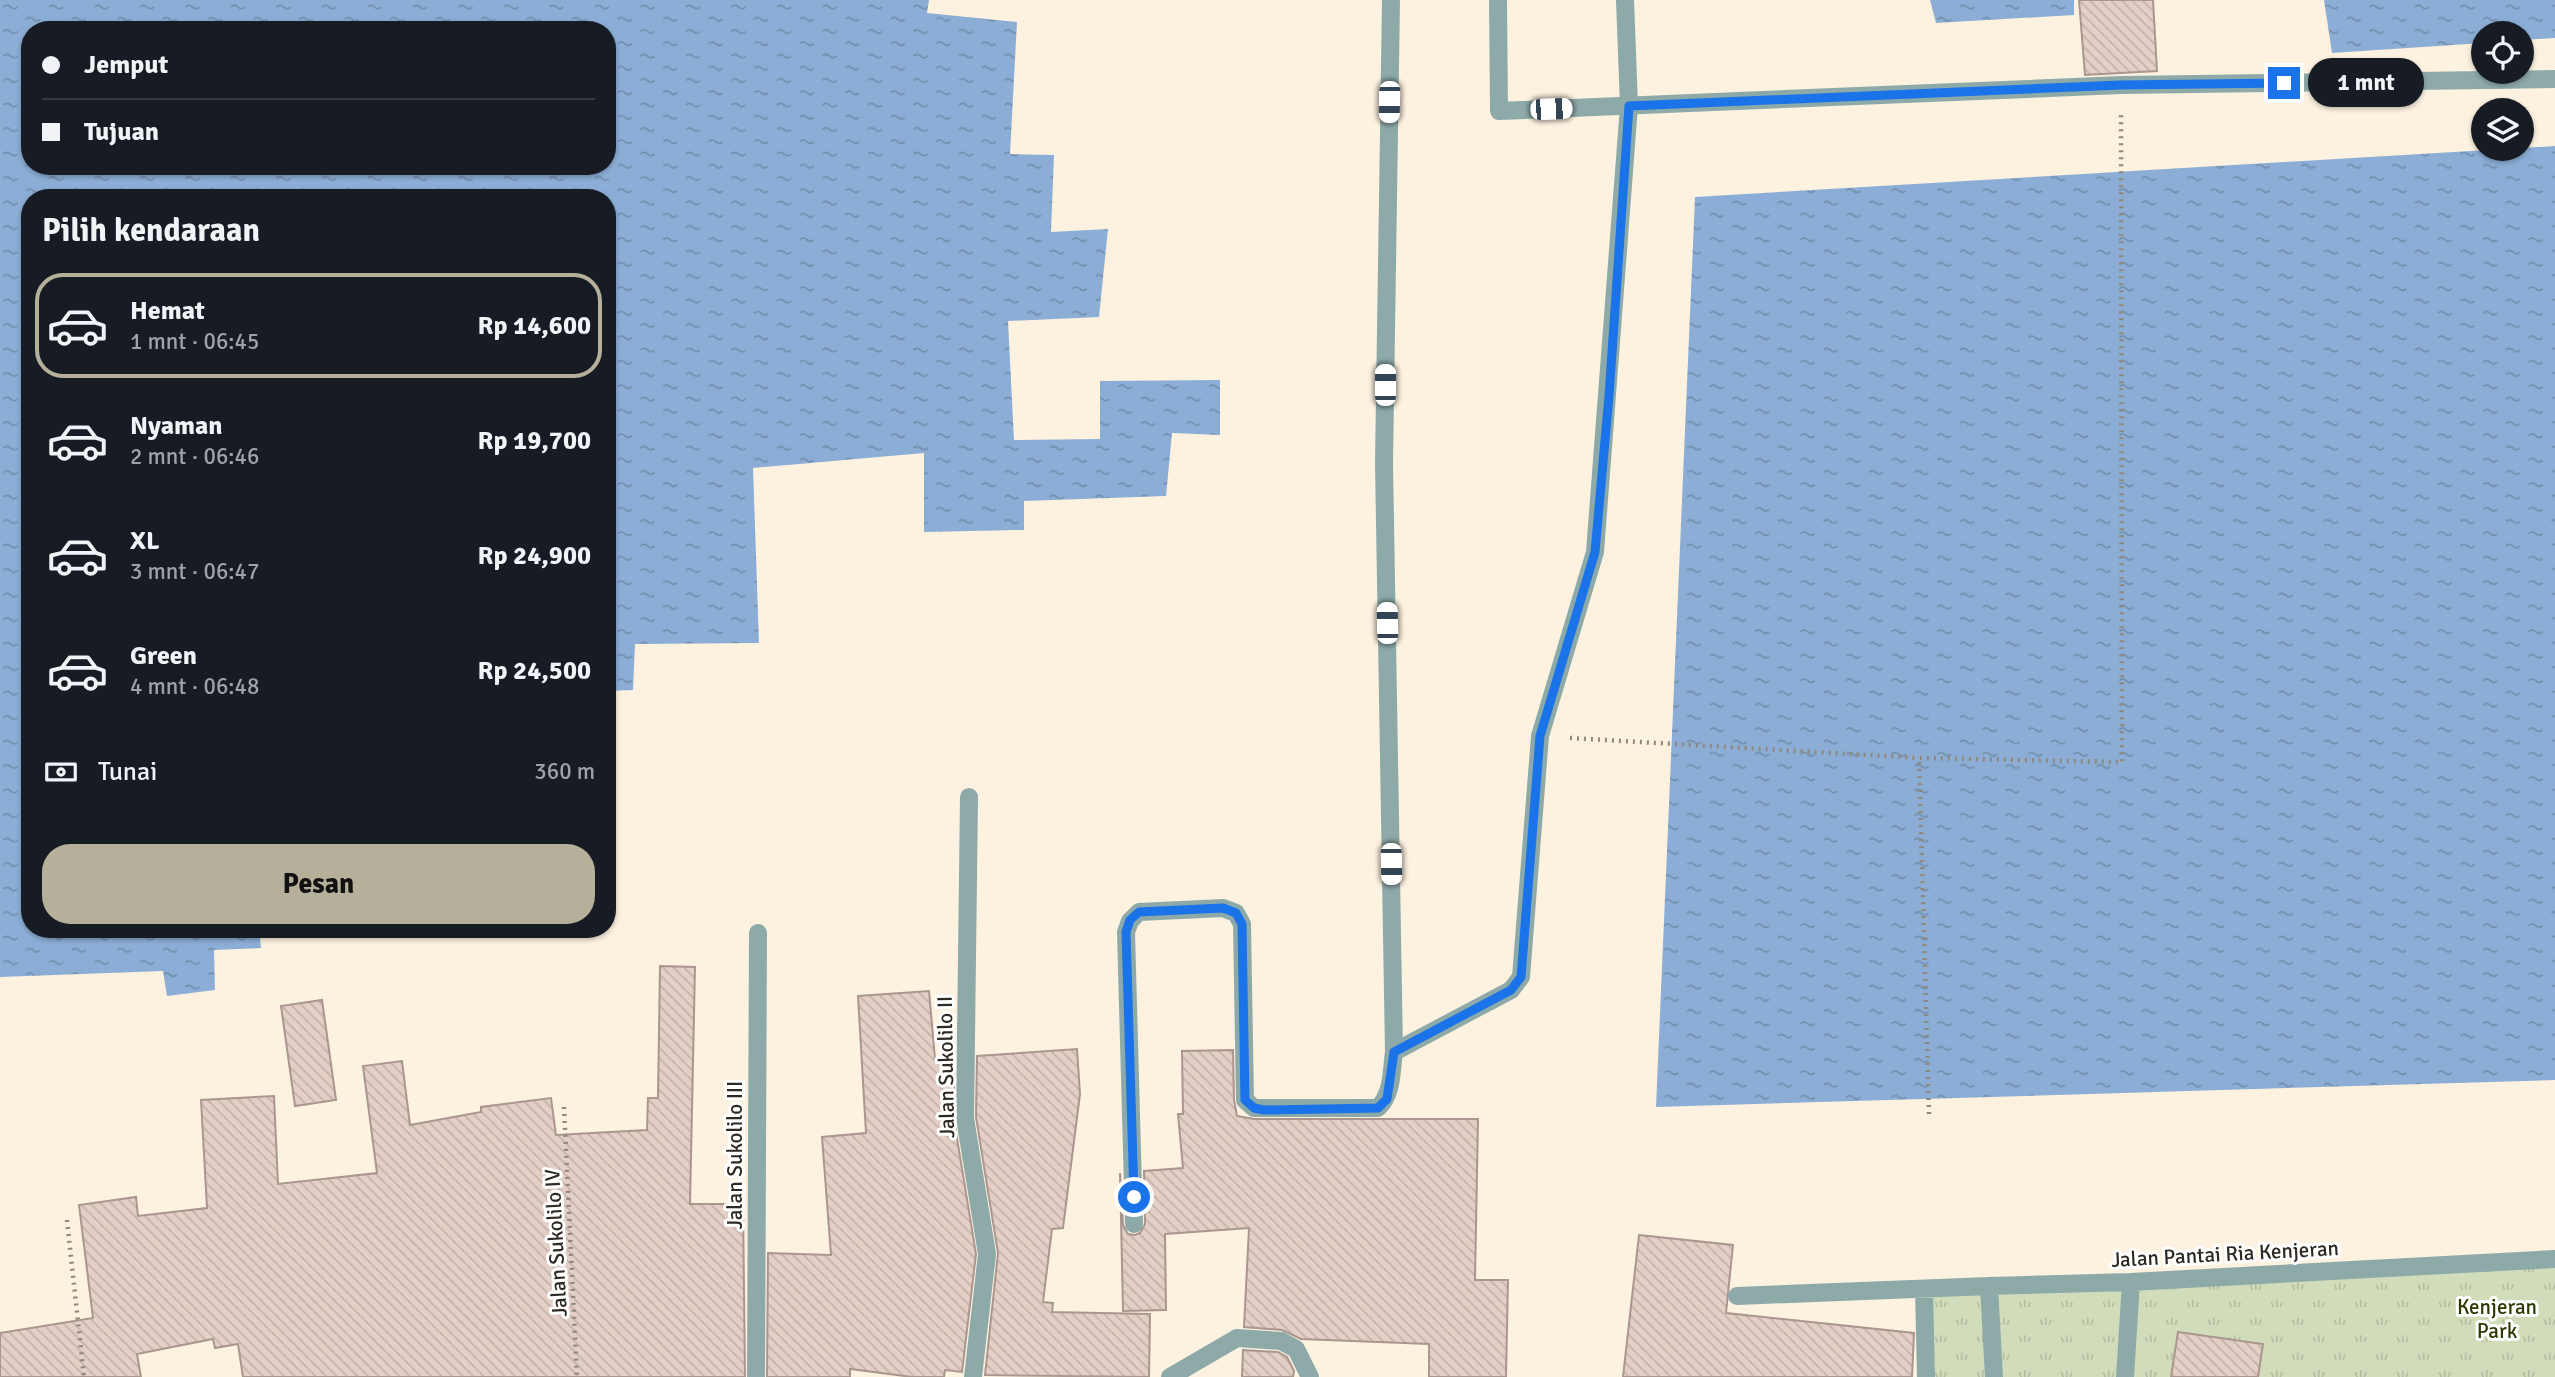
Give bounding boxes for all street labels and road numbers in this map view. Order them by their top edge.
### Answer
street label: Jalan Sukolilo II [932,996,960,1138]
street label: Jalan Sukolilo III [722,1081,748,1229]
street label: Jalan Sukolilo IV [539,1168,573,1318]
street label: Jalan Pantai Ria Kenjeran [2110,1235,2340,1273]

